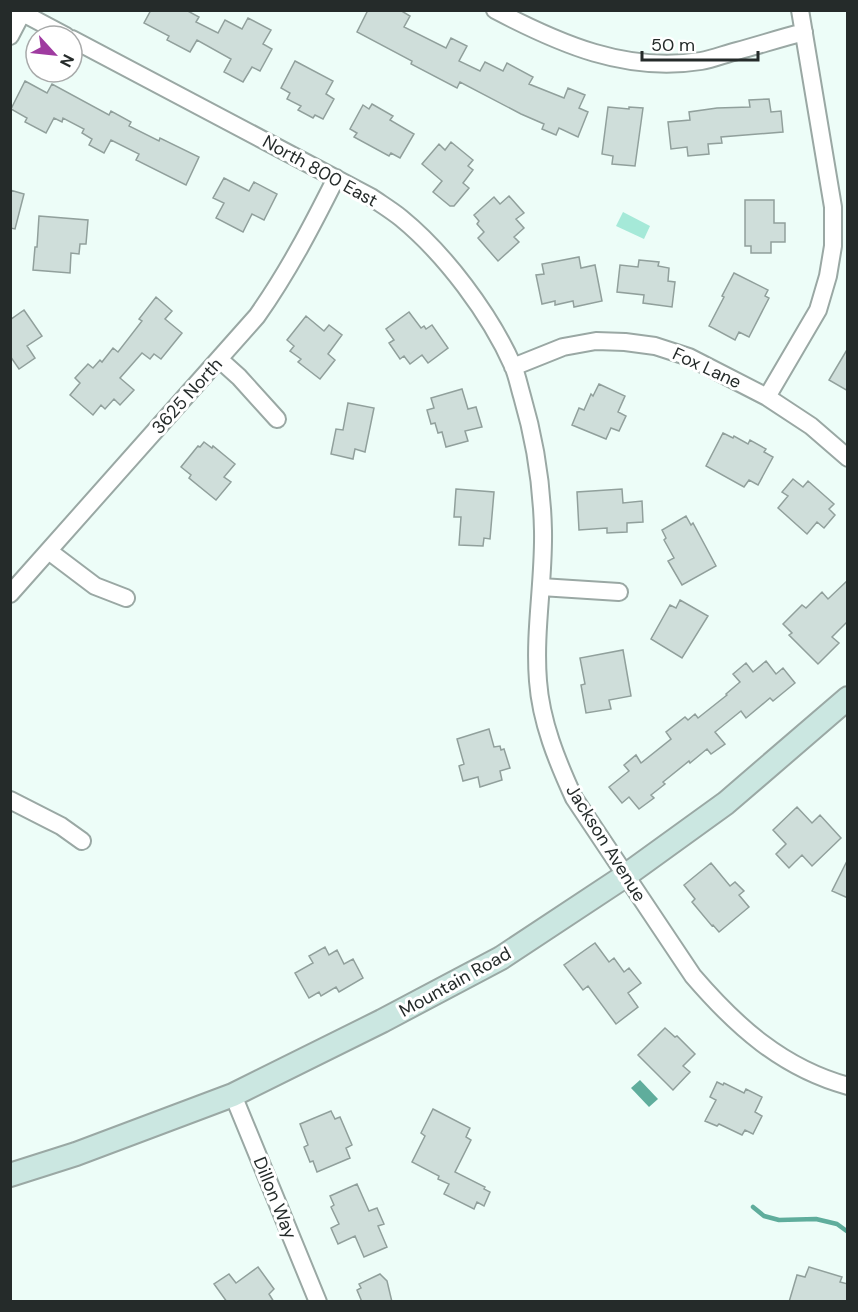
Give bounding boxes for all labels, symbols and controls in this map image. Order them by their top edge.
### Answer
north arrow [24,24,84,84]
scale bar [642,24,758,62]
text: 50 m [651,33,695,57]
text: N [55,51,79,71]
street label: North 800 East [258,129,382,213]
street label: Fox Lane [669,342,745,394]
street label: 3625 North [146,353,228,439]
street label: Jackson Avenue [560,780,652,906]
street label: Mountain Road [395,941,515,1023]
street label: Dillon Way [248,1153,302,1243]

